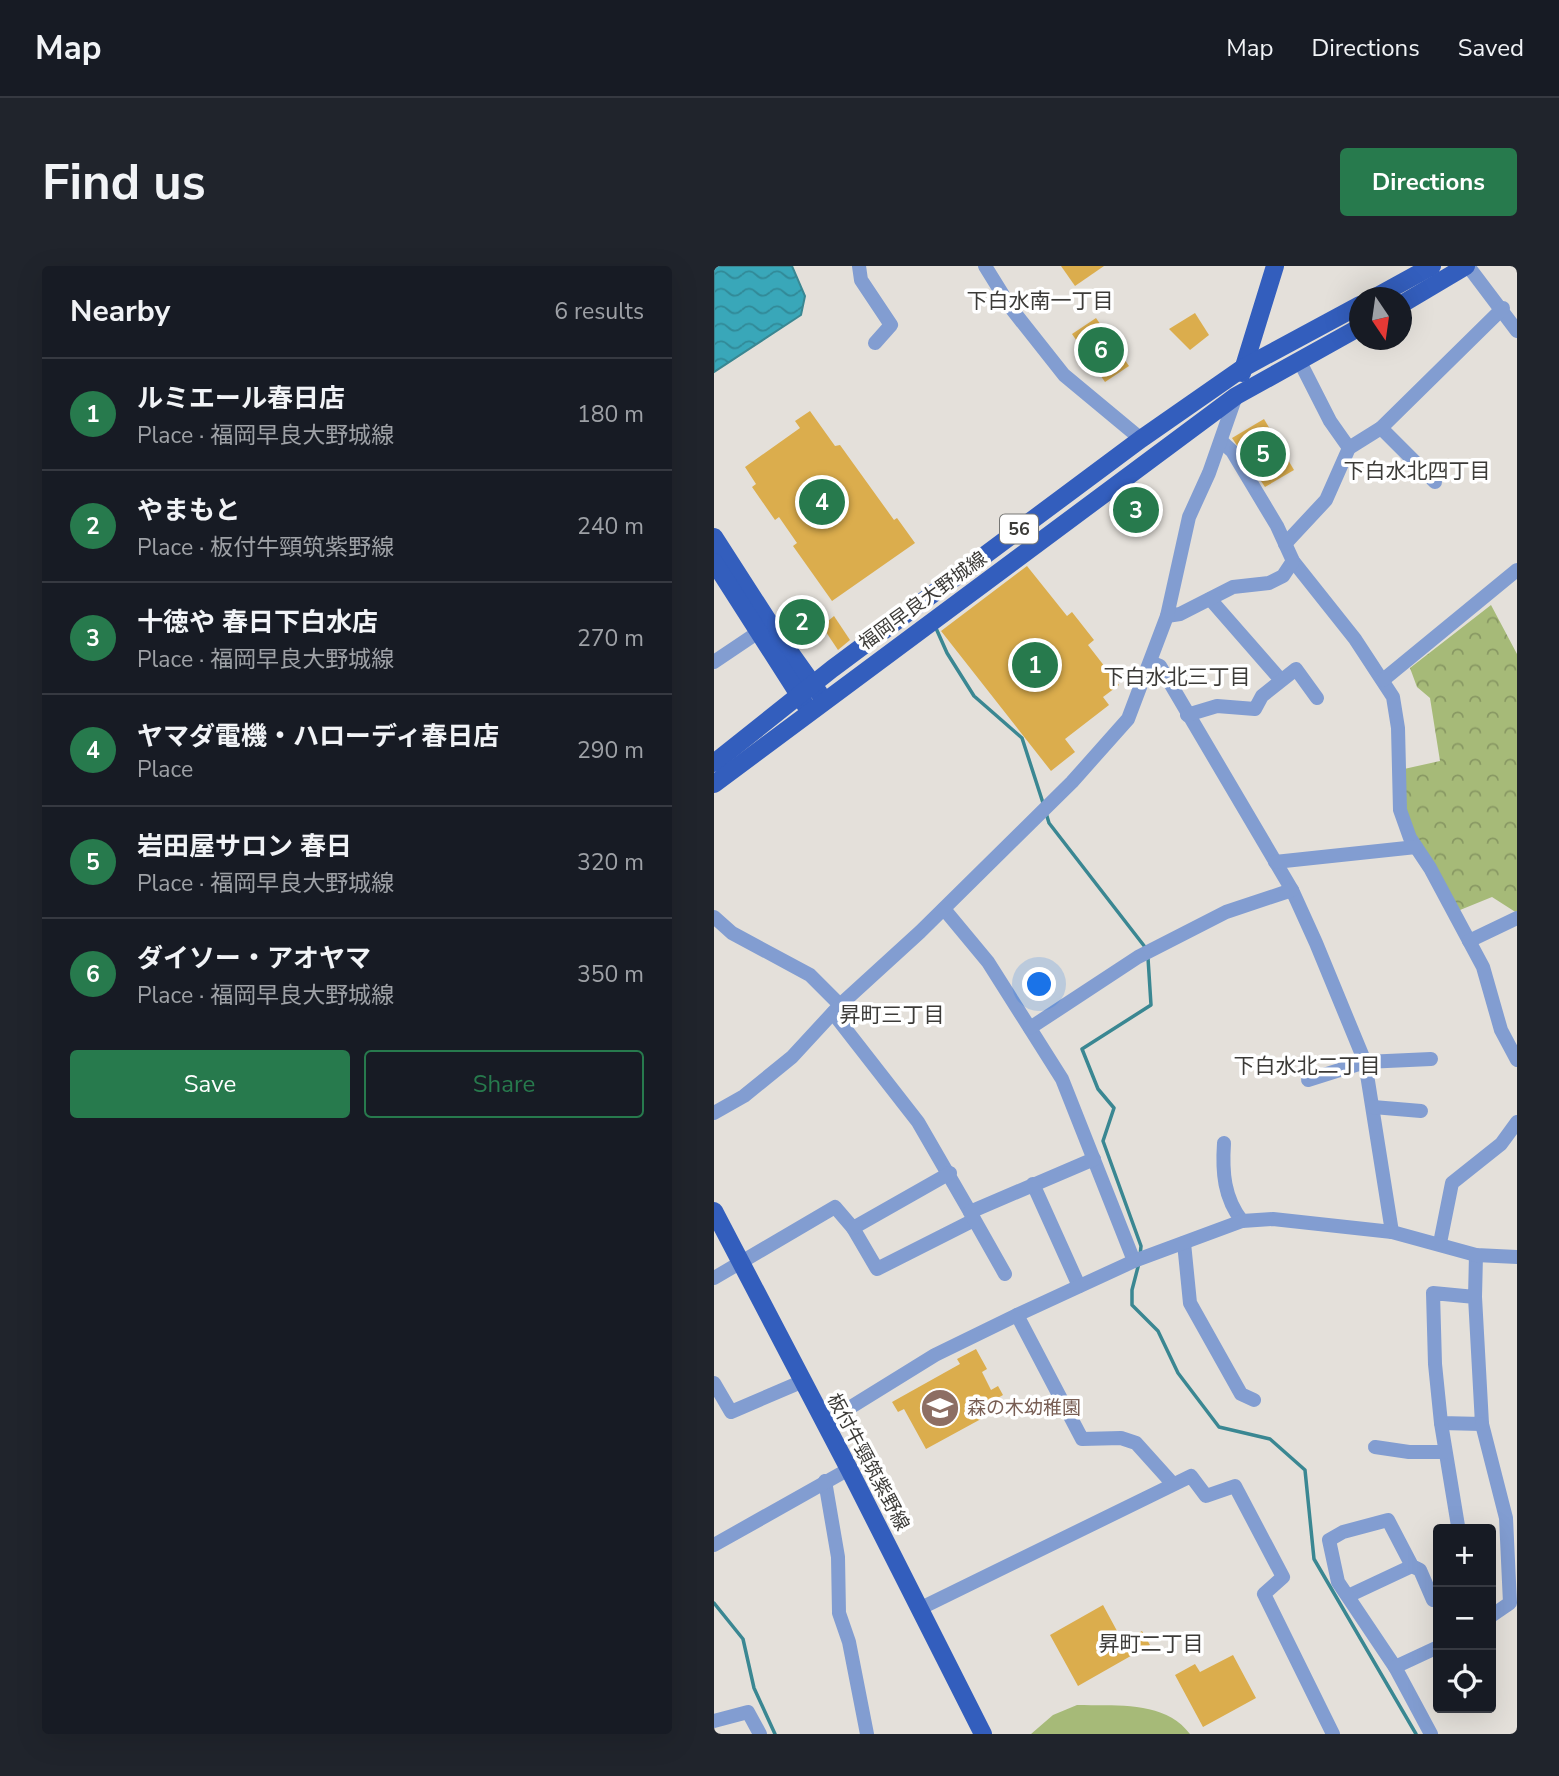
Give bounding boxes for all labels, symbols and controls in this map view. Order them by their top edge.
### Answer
text: Map [35,26,102,71]
text: Map [1226,32,1273,64]
text: Directions [1311,32,1420,64]
text: Saved [1458,32,1524,64]
button: Directions [1340,148,1517,216]
text: Find us [42,149,206,216]
district label: 下白水南一丁目 [967,287,1114,315]
north arrow [1349,287,1412,350]
text: Nearby [70,291,170,332]
text: 6 results [554,296,644,327]
pin: 6 [1078,324,1124,376]
text: ルミエール春日店 [137,381,345,416]
text: 1 [86,399,100,430]
text: 180 m [577,399,644,430]
text: Place · 福岡早良大野城線 [137,420,394,451]
pin: 5 [1240,428,1286,480]
district label: 下白水北四丁目 [1344,457,1491,485]
pin: 4 [799,476,845,528]
pin: 3 [1113,484,1159,536]
text: やまもと [137,493,240,528]
text: 2 [86,511,100,542]
text: 240 m [577,511,644,542]
road number: 56 [1000,514,1038,544]
text: Place · 板付牛頸筑紫野線 [137,532,394,563]
street label: 福岡早良大野城線 [854,546,992,656]
pin: 2 [779,596,825,648]
text: 十徳や 春日下白水店 [137,605,378,640]
text: 3 [86,623,100,654]
text: 270 m [577,623,644,654]
pin: 1 [1012,639,1058,691]
text: Place · 福岡早良大野城線 [137,644,394,675]
district label: 下白水北三丁目 [1104,663,1251,691]
text: ヤマダ電機・ハローディ春日店 [137,719,499,754]
text: 4 [86,735,100,766]
text: 290 m [577,735,644,766]
text: Place [137,754,193,785]
text: 岩田屋サロン 春日 [137,829,352,864]
text: 5 [86,847,100,878]
text: 320 m [577,847,644,878]
text: Place · 福岡早良大野城線 [137,868,394,899]
text: ダイソー・アオヤマ [137,941,371,976]
text: 6 [86,959,100,990]
text: 350 m [577,959,644,990]
your location [1022,967,1056,1001]
text: Place · 福岡早良大野城線 [137,980,394,1011]
district label: 昇町三丁目 [840,1001,945,1029]
button: Save [70,1050,350,1118]
button: Share [364,1050,644,1118]
district label: 下白水北二丁目 [1234,1052,1381,1080]
school or university icon: 森の木幼稚園 [919,1387,961,1429]
street label: 板付牛頸筑紫野線 [821,1389,915,1535]
place label: 森の木幼稚園 [967,1395,1081,1421]
map controls [1433,1524,1496,1713]
button: + [1433,1524,1496,1587]
button: − [1433,1587,1496,1650]
district label: 昇町二丁目 [1099,1630,1204,1658]
button: locate [1433,1650,1496,1713]

